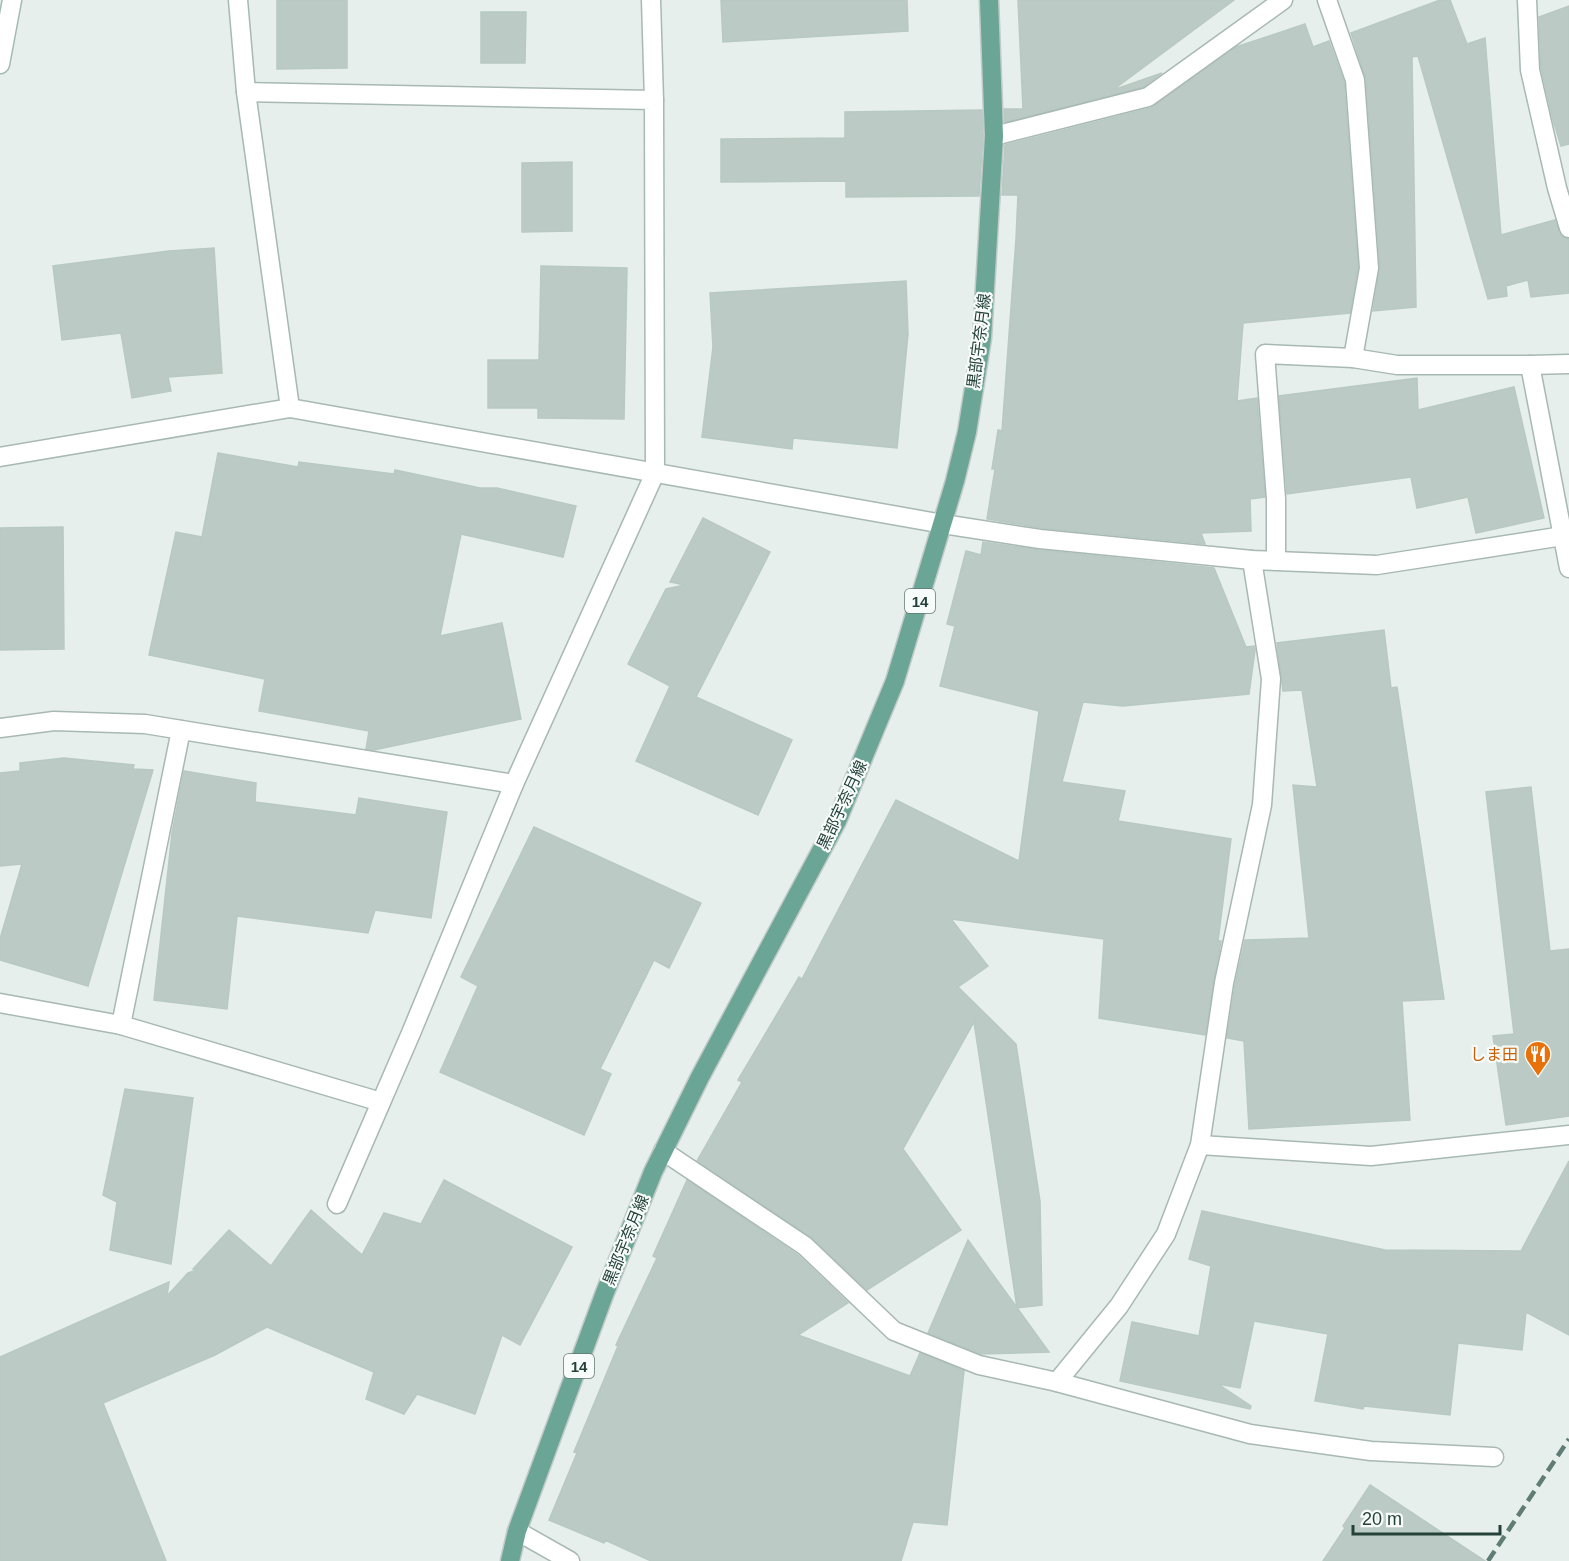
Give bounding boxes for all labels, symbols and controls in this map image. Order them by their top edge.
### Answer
street label: 黒部宇奈月線 [965,292,993,390]
road number: 14 [905,589,935,613]
street label: 黒部宇奈月線 [814,758,870,852]
restaurant icon: しま田 [1523,1039,1553,1077]
place label: しま田 [1470,1046,1518,1063]
street label: 黒部宇奈月線 [600,1192,652,1288]
road number: 14 [564,1354,594,1378]
scale bar [1353,1498,1500,1536]
text: 20 m [1362,1509,1402,1529]

